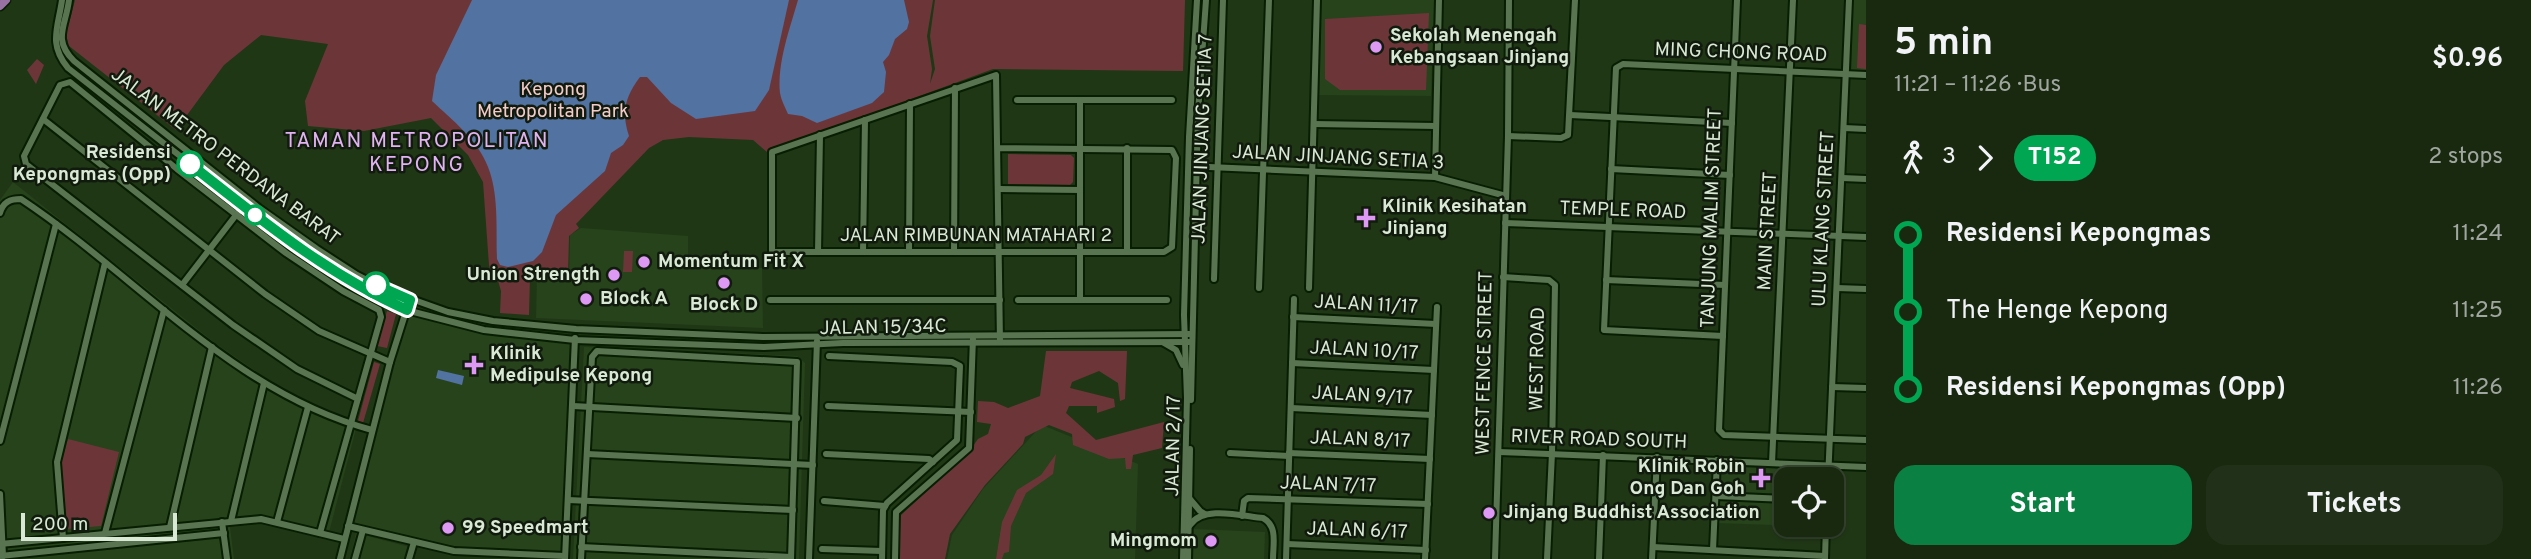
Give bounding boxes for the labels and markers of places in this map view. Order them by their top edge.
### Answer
place label: Sekolah Menengah Kebangsaan Jinjang [1390,24,1569,70]
marker: Sekolah Menengah Kebangsaan Jinjang [1368,39,1384,55]
place label: Residensi Kepongmas (Opp) [13,141,171,187]
marker: Residensi Kepongmas (Opp) [177,151,203,177]
place label: Klinik Kesihatan Jinjang [1382,195,1527,241]
unlabelled marker [245,205,265,225]
marker: Klinik Kesihatan Jinjang [1356,208,1376,228]
place label: Momentum Fit X [658,250,804,274]
marker: Momentum Fit X [636,254,652,270]
place label: Union Strength [466,263,600,287]
marker: Union Strength [606,267,622,283]
unlabelled marker [363,272,389,298]
marker: Block D [716,275,732,291]
place label: Block A [600,287,668,311]
marker: Block A [578,291,594,307]
place label: Block D [690,293,758,317]
place label: Klinik Medipulse Kepong [490,342,652,388]
marker: Klinik Medipulse Kepong [464,355,484,375]
place label: Klinik Robin Ong Dan Goh [1629,455,1745,501]
marker: Klinik Robin Ong Dan Goh [1751,468,1771,488]
place label: Jinjang Buddhist Association [1503,501,1760,525]
marker: Jinjang Buddhist Association [1481,505,1497,521]
place label: 99 Speedmart [462,516,588,540]
marker: 99 Speedmart [440,520,456,536]
place label: Mingmom [1110,529,1197,553]
marker: Mingmom [1203,533,1219,549]

